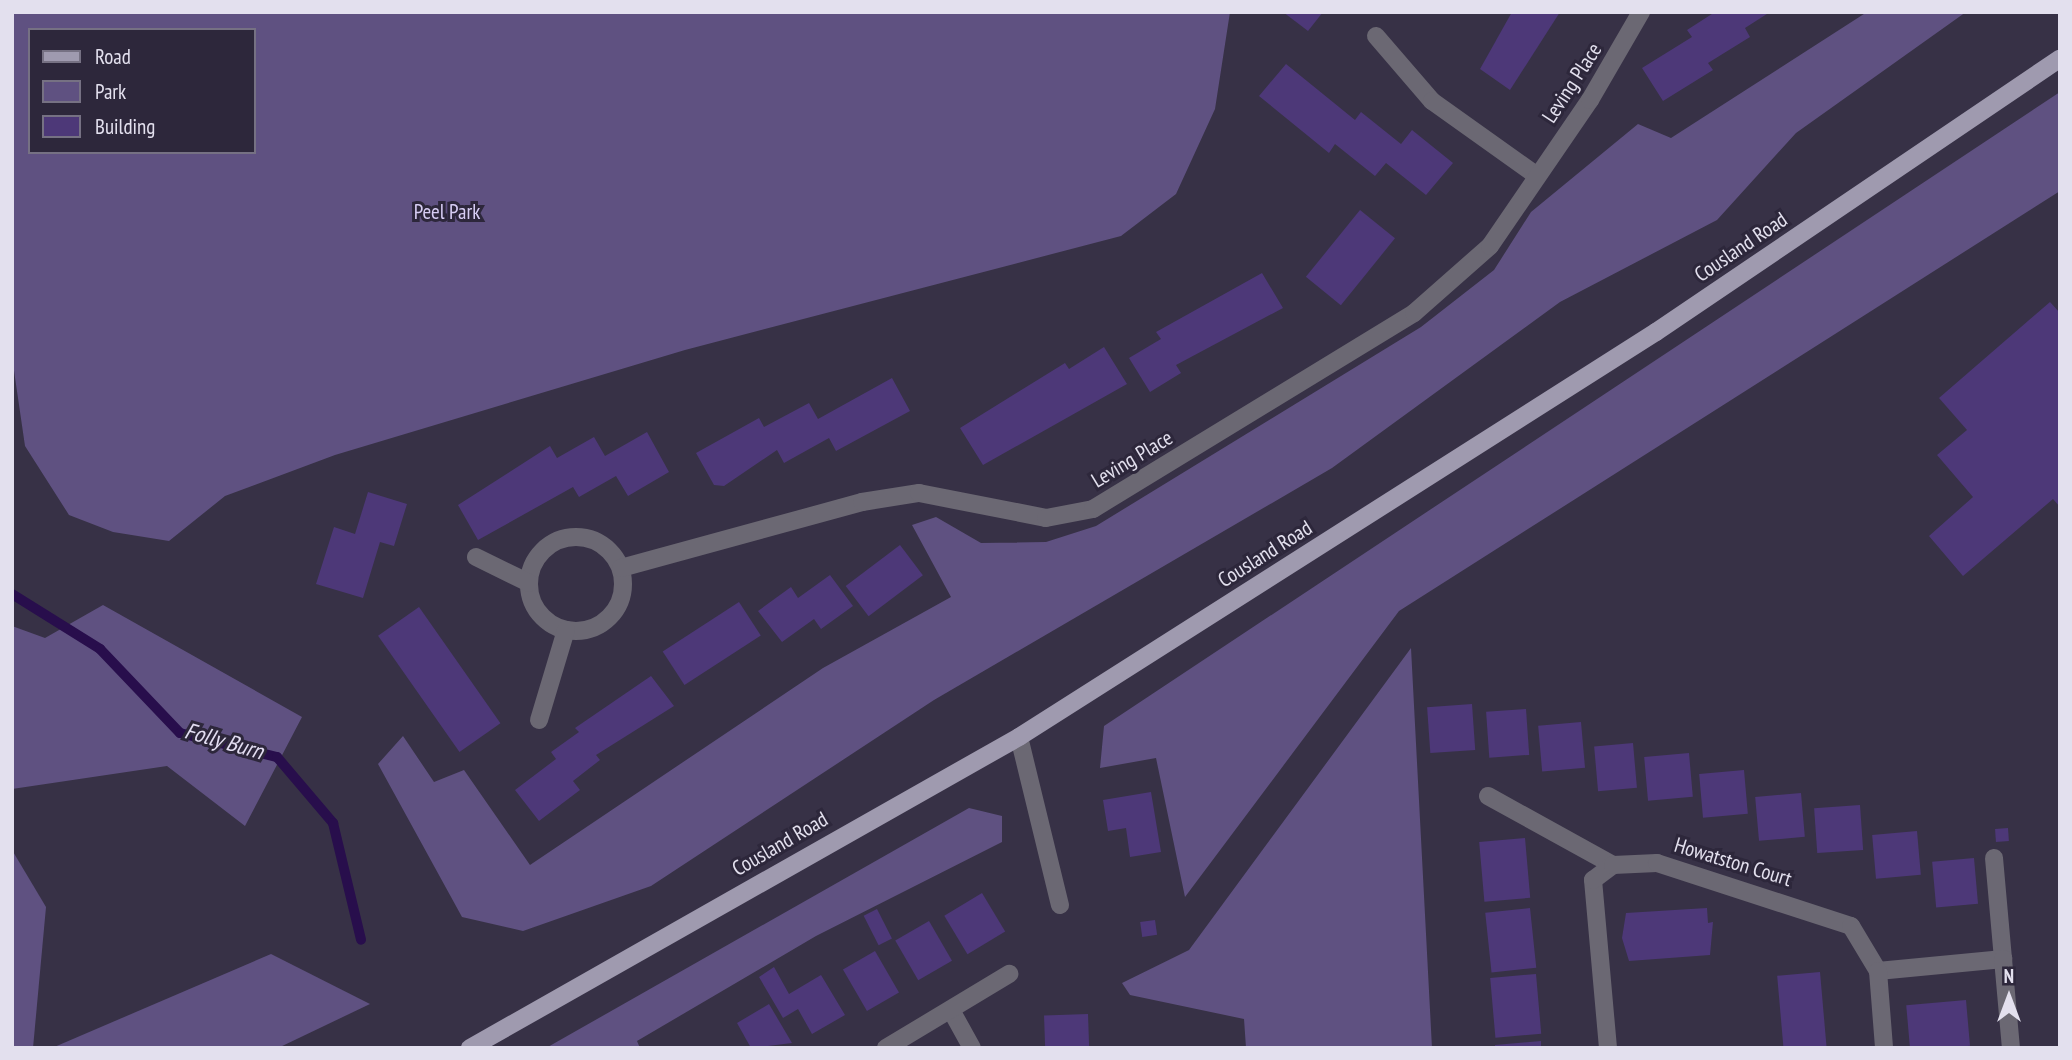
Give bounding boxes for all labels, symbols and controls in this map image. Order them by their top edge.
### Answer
legend [28,28,256,154]
street label: Leving Place [1537,38,1607,128]
text: Road [95,43,131,70]
text: Park [95,78,126,105]
text: Building [95,113,155,140]
park label: Peel Park [414,199,480,225]
street label: Cousland Road [1690,207,1792,287]
street label: Leving Place [1087,425,1177,493]
street label: Cousland Road [1213,515,1317,593]
water label: Folly Burn [181,717,267,765]
street label: Cousland Road [728,807,832,881]
street label: Howatston Court [1671,832,1795,892]
north arrow [1974,962,2044,1032]
text: N [2004,964,2014,988]

